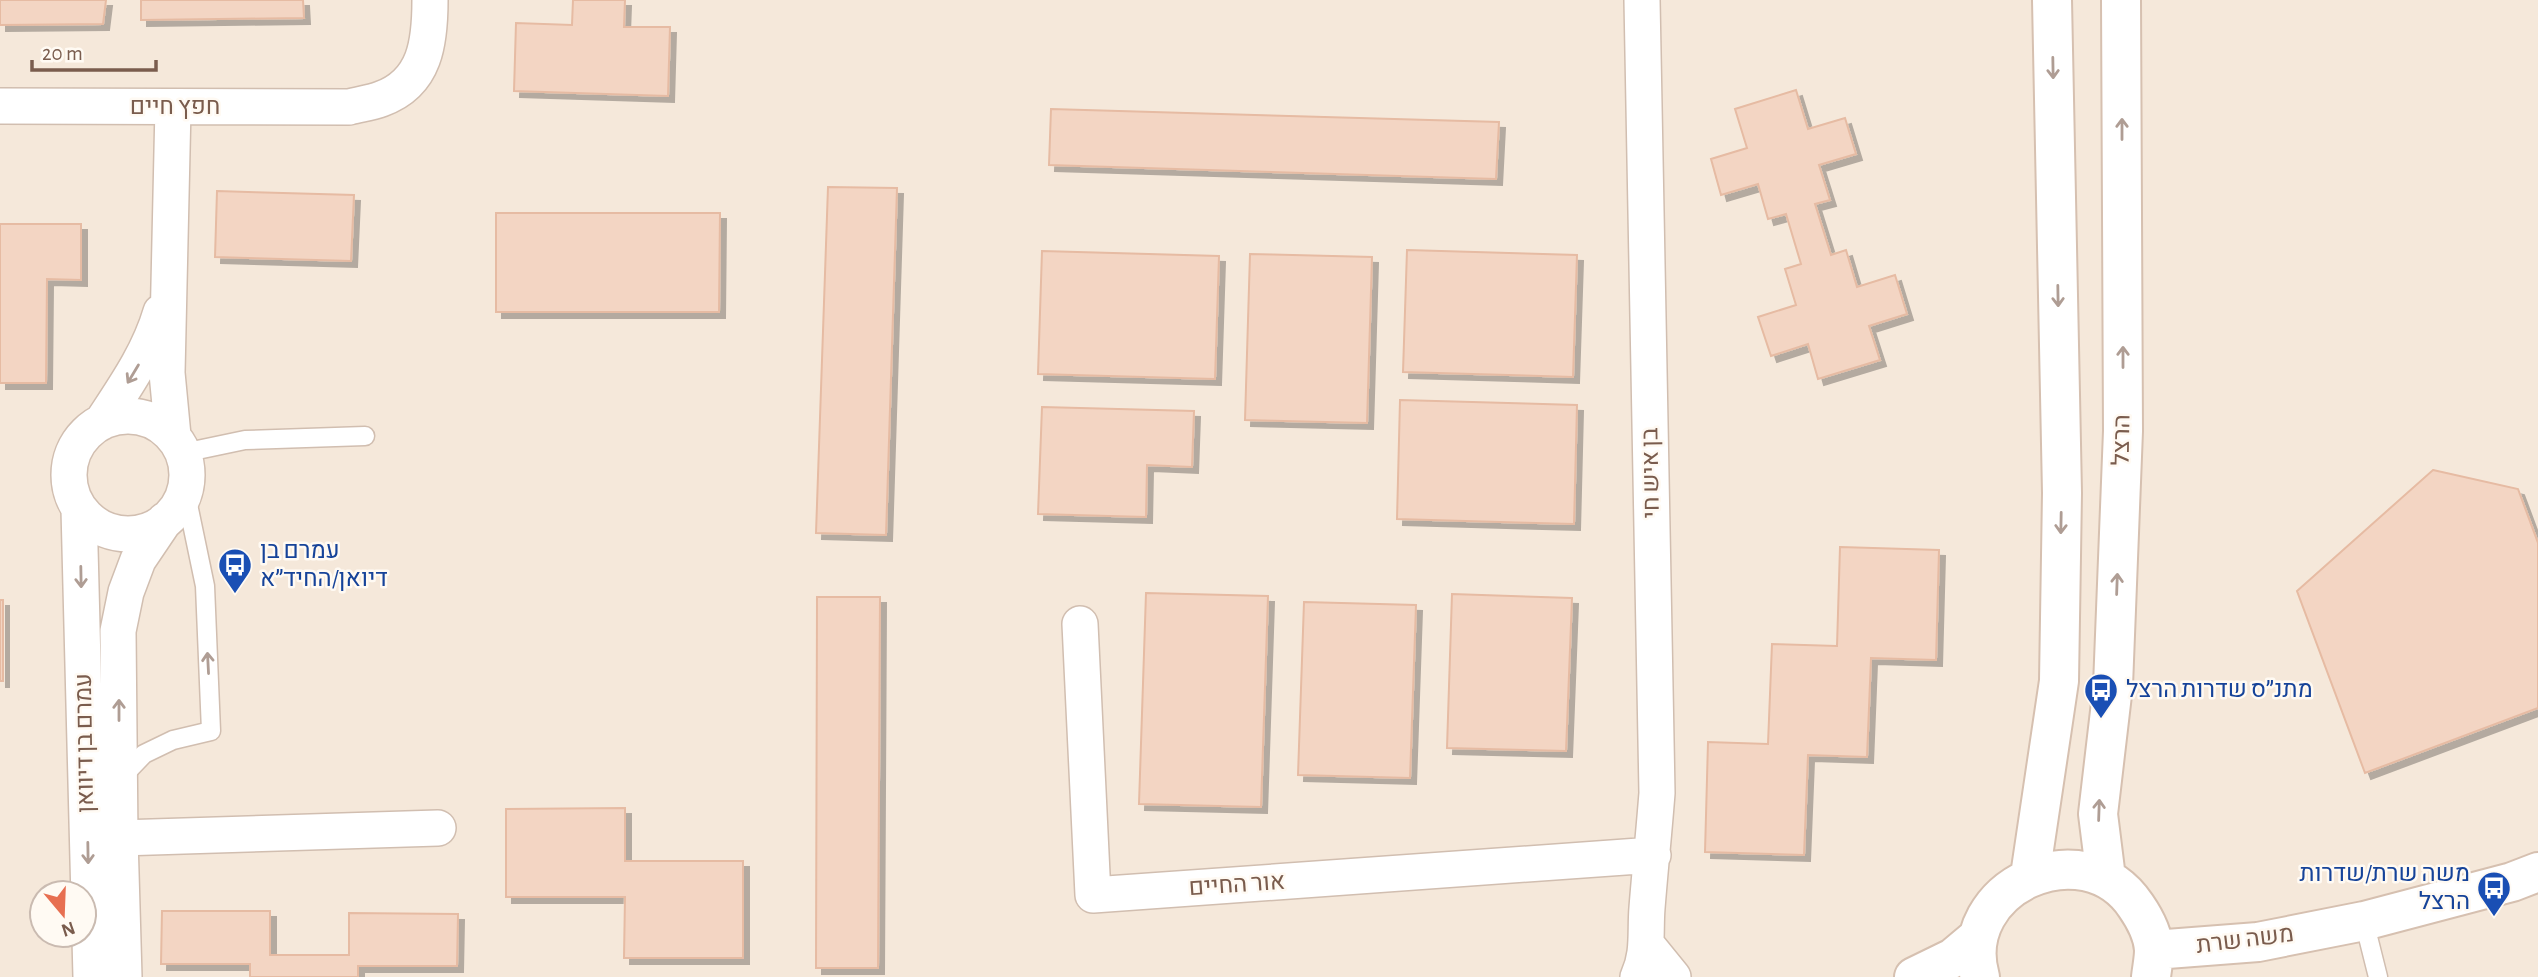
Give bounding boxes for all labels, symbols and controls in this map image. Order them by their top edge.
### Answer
scale bar [32,28,156,72]
text: 20 m [42,43,83,64]
one-way arrow [2046,56,2060,79]
street label: חפץ חיים [130,95,220,119]
one-way arrow [2115,118,2129,141]
one-way arrow [2051,284,2065,307]
one-way arrow [2116,345,2130,368]
one-way arrow [126,364,140,384]
street label: הרצל [2110,414,2134,466]
street label: בן איש חי [1638,427,1664,519]
one-way arrow [2055,511,2068,534]
place label: עמרם בן דיואן/החיד״א [260,539,388,591]
bus stop icon: עמרם בן דיואן/החיד״א [216,546,254,595]
one-way arrow [74,565,87,588]
one-way arrow [2111,573,2124,596]
one-way arrow [202,652,215,675]
bus stop icon: מתנ״ס שדרות הרצל [2082,671,2120,720]
street label: עמרם בן דיוואן [72,673,98,813]
place label: מתנ״ס שדרות הרצל [2126,678,2313,702]
one-way arrow [112,699,126,722]
one-way arrow [2092,799,2106,822]
one-way arrow [81,842,94,865]
place label: משה שרת/שדרות הרצל [2300,862,2470,914]
bus stop icon: משה שרת/שדרות הרצל [2475,869,2513,918]
street label: אור החיים [1188,870,1286,900]
north arrow [28,879,98,949]
text: N [59,918,77,940]
street label: משה שרת [2195,922,2295,958]

